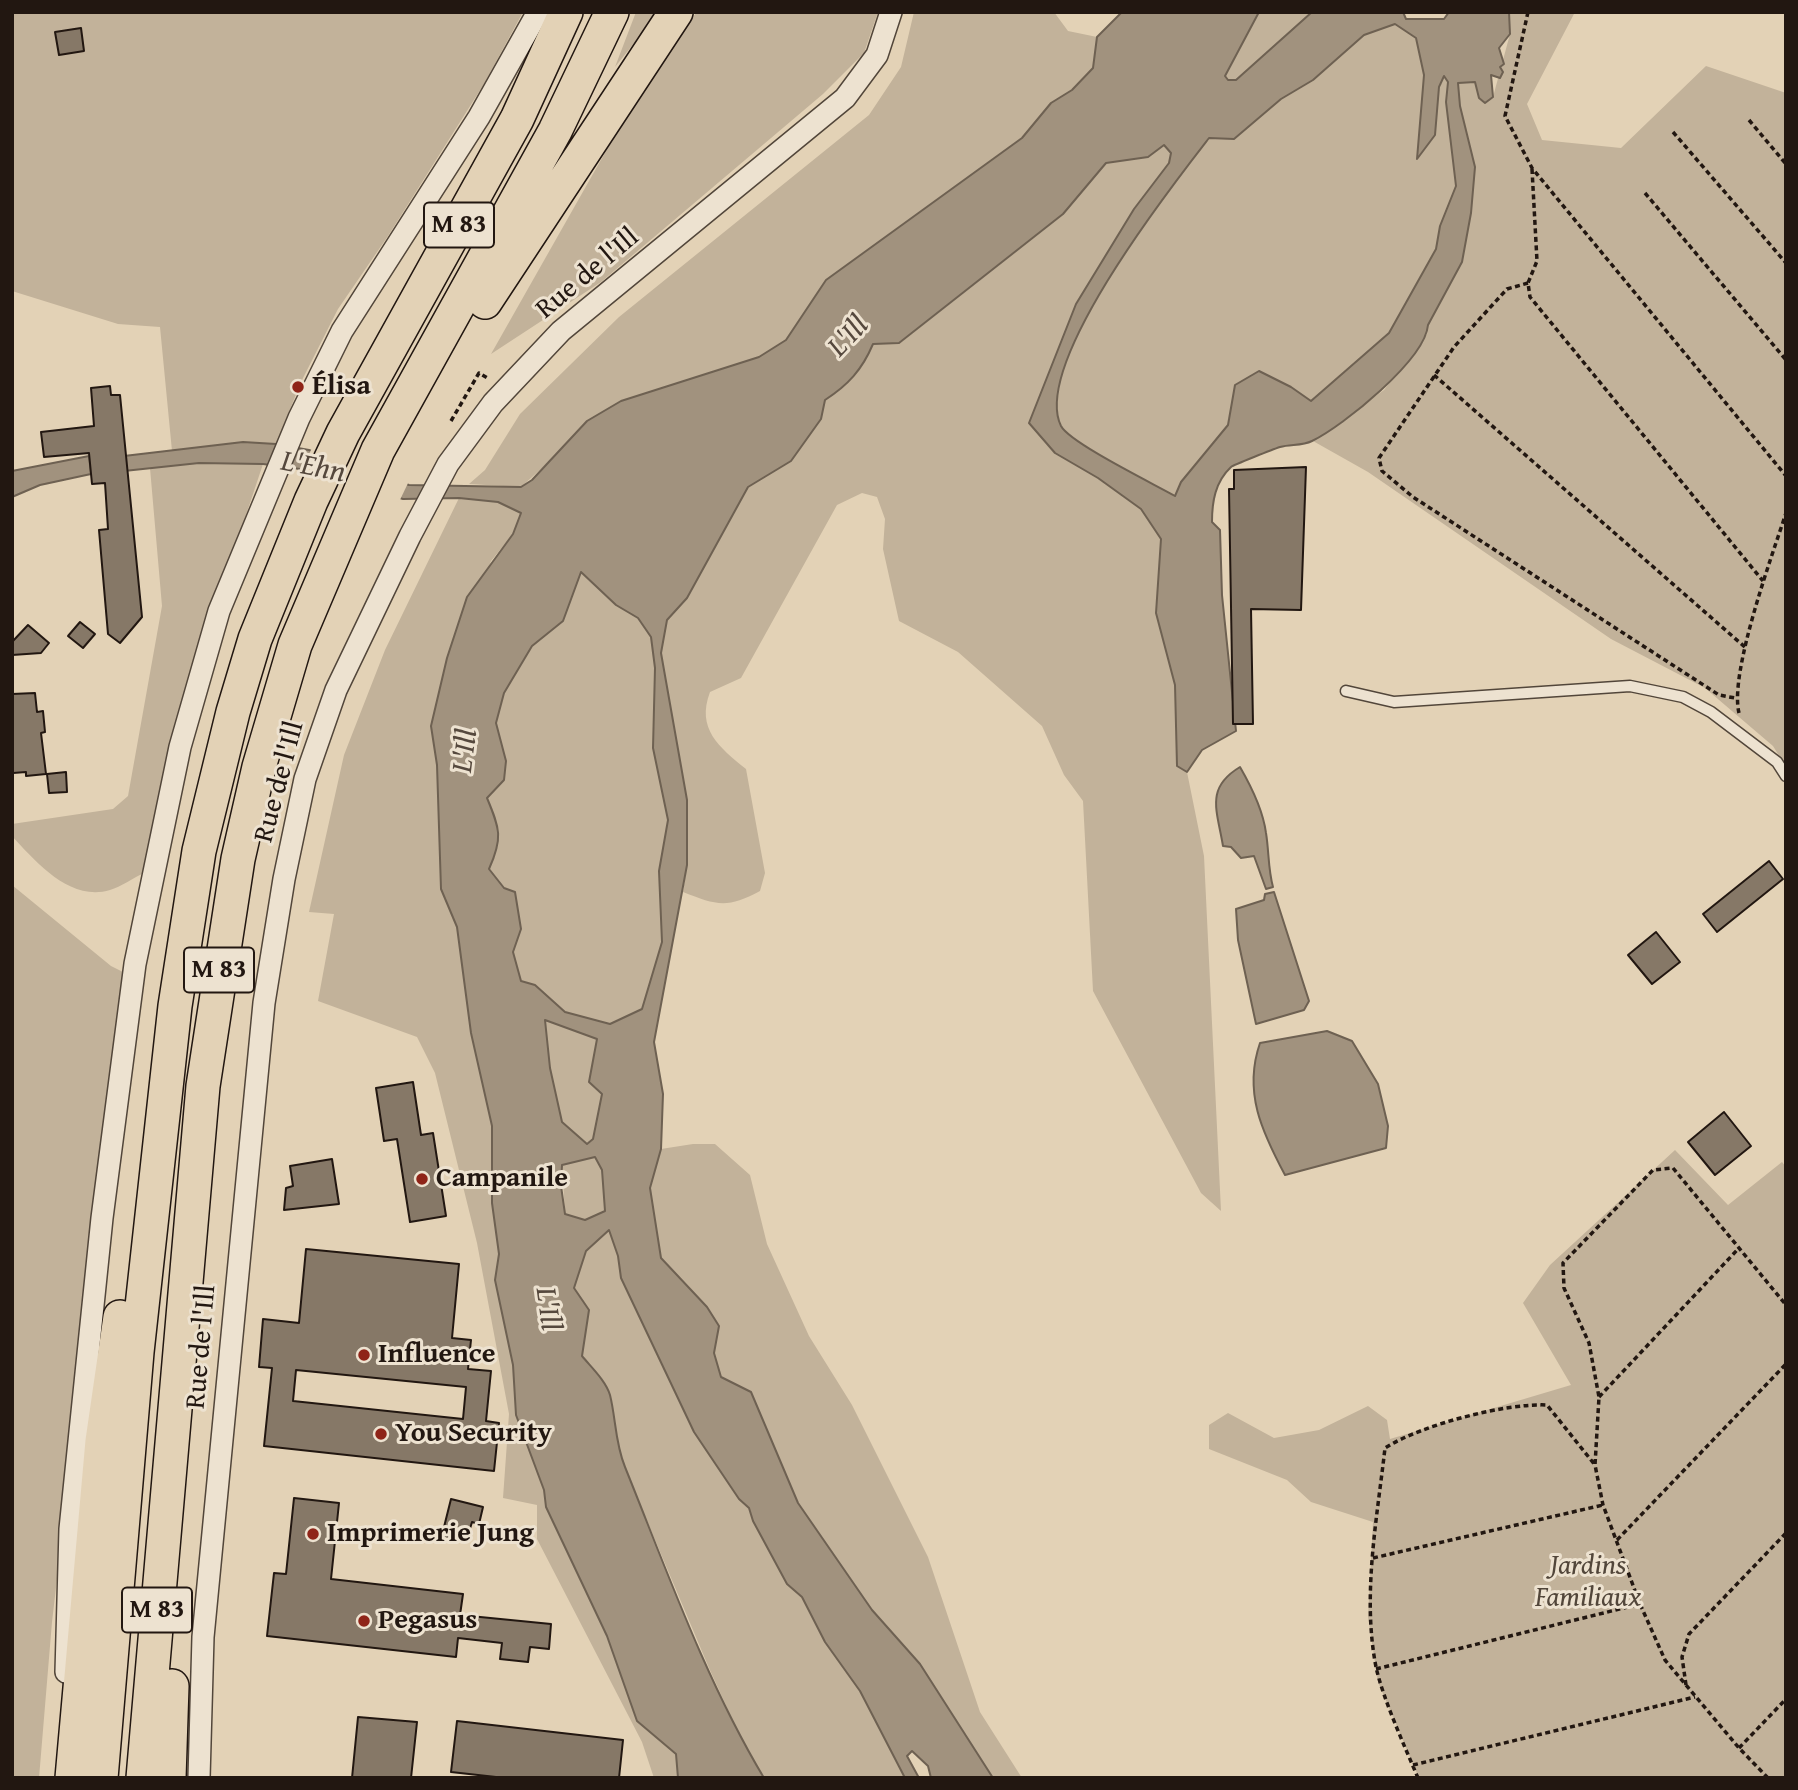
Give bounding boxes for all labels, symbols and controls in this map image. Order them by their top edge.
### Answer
road number: M 83 [424,202,494,248]
street label: Rue de l'Ill [530,221,646,327]
water label: L'Ill [821,309,877,365]
place label: Élisa [312,370,371,404]
marker: Élisa [290,379,306,395]
water label: L'Ehn [278,444,348,492]
street label: Rue de l'Ill [248,718,312,846]
water label: L'Ill [445,727,487,775]
road number: M 83 [184,948,254,993]
place label: Campanile [436,1162,568,1196]
marker: Campanile [414,1171,430,1187]
street label: Rue de l'Ill [180,1284,224,1410]
water label: L'Ill [526,1285,568,1333]
place label: Influence [378,1338,495,1372]
marker: Influence [356,1347,372,1363]
place label: You Security [395,1417,552,1451]
marker: You Security [373,1426,389,1442]
place label: Imprimerie Jung [327,1517,534,1551]
marker: Imprimerie Jung [305,1526,321,1542]
park label: Jardins Familiaux [1535,1550,1641,1616]
road number: M 83 [122,1588,192,1632]
place label: Pegasus [378,1604,477,1638]
marker: Pegasus [356,1613,372,1629]

